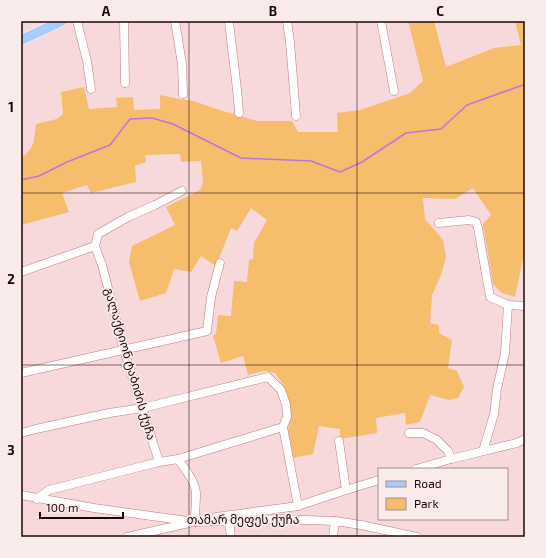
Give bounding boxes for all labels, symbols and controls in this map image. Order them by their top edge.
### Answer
text: A [102,3,111,19]
text: B [269,3,277,19]
text: C [436,3,444,19]
text: 1 [8,99,14,115]
text: 2 [7,271,15,287]
street label: გალაქტიონ ტაბიძის ქუჩა [101,286,159,442]
text: 3 [7,442,15,458]
legend [378,468,508,520]
text: Road [414,476,442,490]
scale bar [40,494,123,520]
text: Park [414,496,439,510]
text: 100 m [46,500,78,514]
street label: თამარ მეფეს ქუჩა [187,512,299,527]

